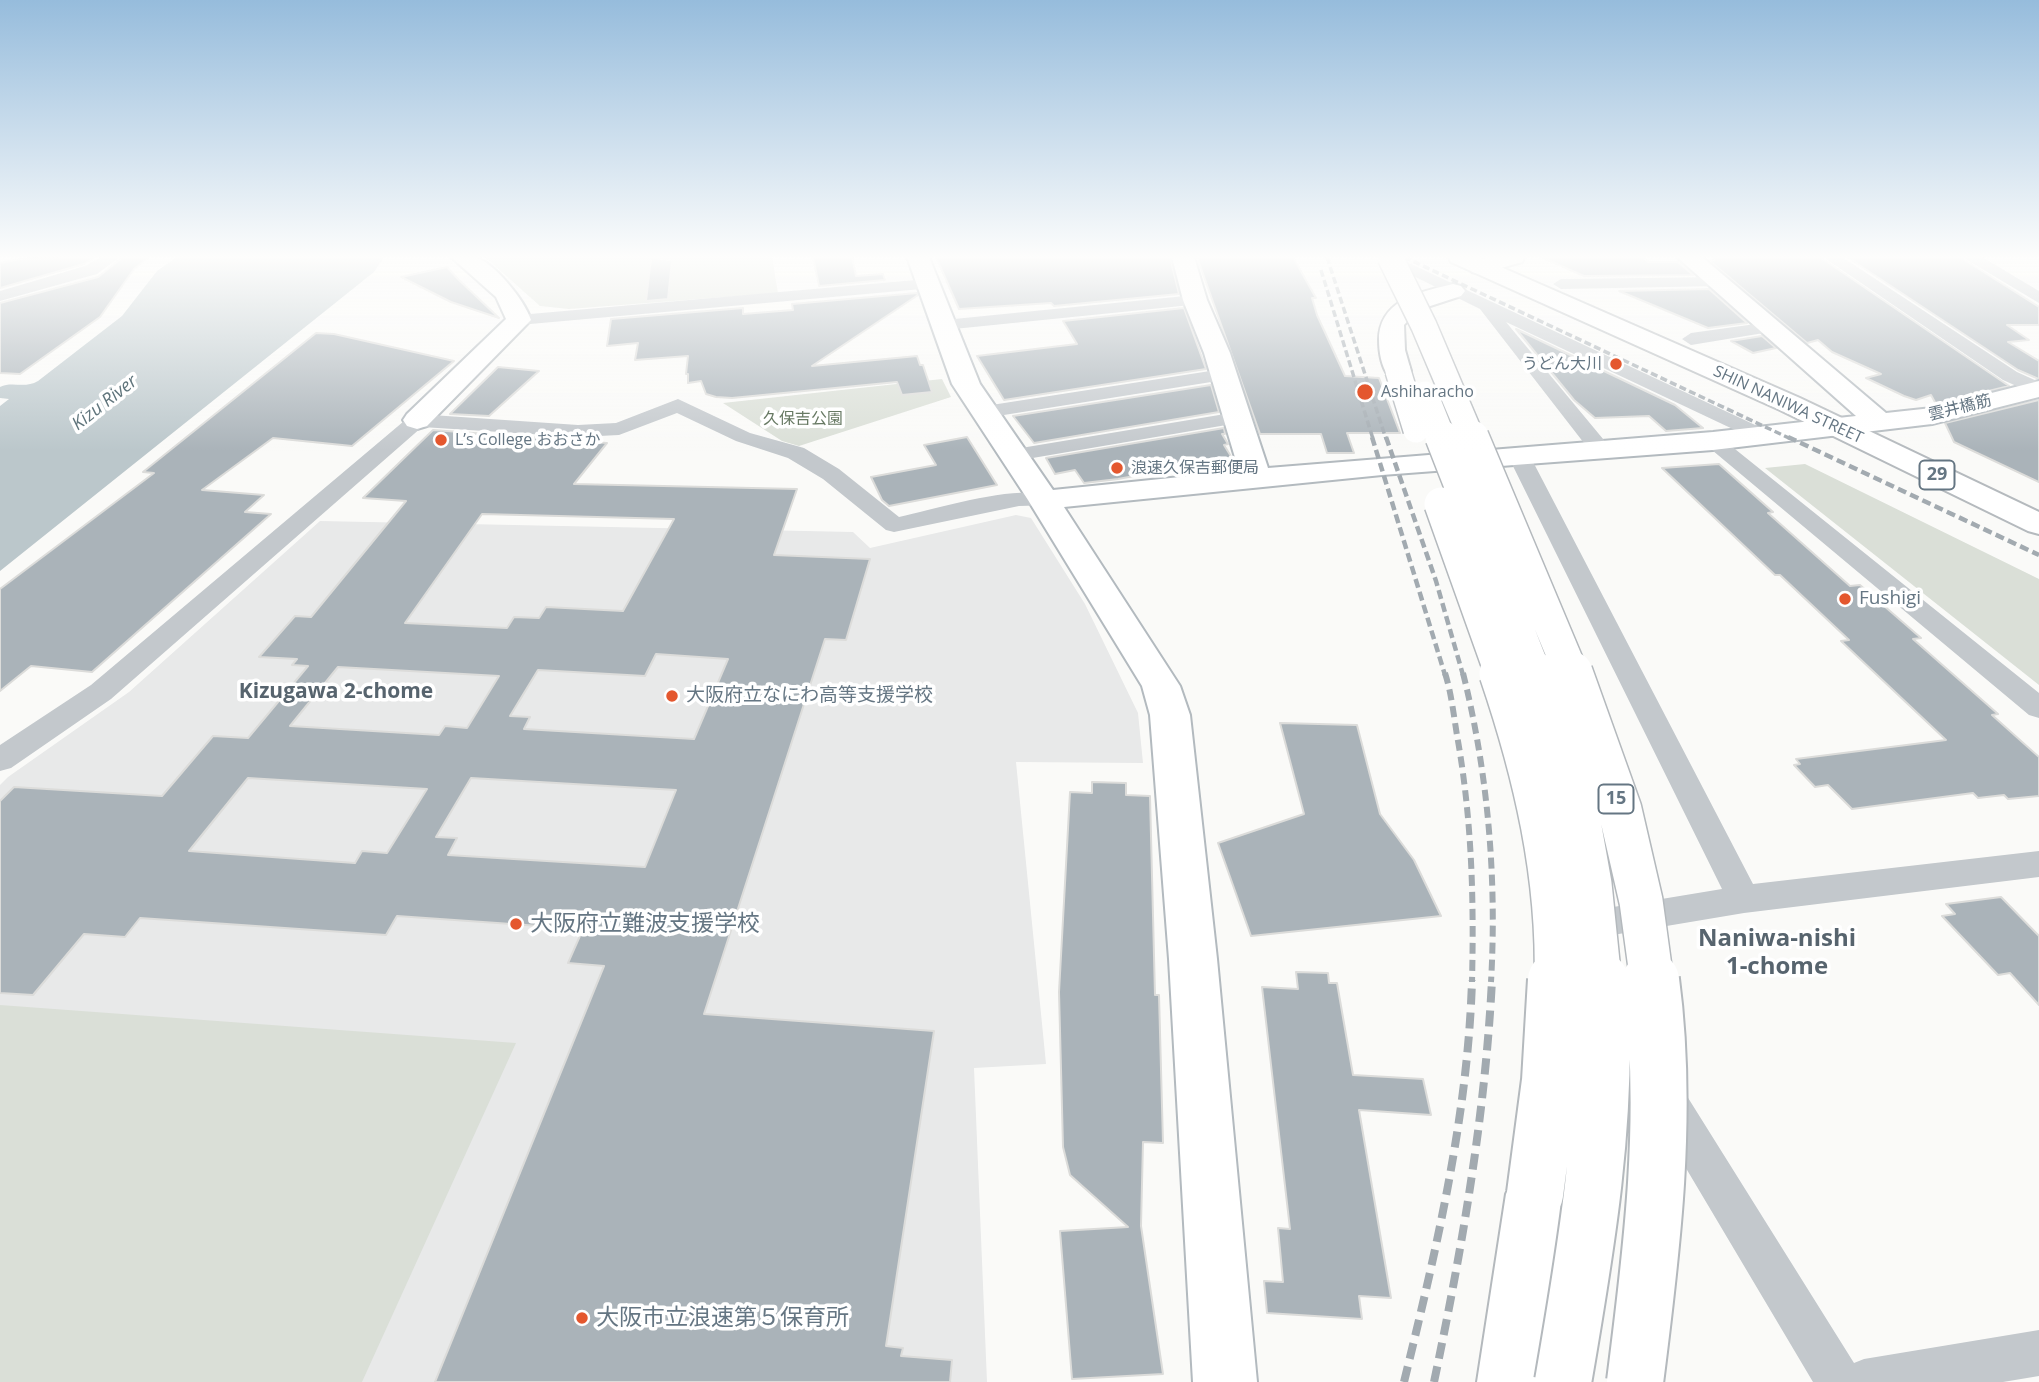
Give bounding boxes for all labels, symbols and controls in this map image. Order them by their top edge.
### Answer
place label: うどん大川 [1522,354,1602,374]
marker: うどん大川 [1608,356,1624,372]
street label: SHIN NANIWA STREET [1710,362,1866,448]
water label: Kizu River [68,371,142,435]
marker: Ashiharacho [1355,382,1375,402]
place label: Ashiharacho [1381,382,1474,402]
street label: 雲井橋筋 [1927,391,1993,425]
park label: 久保吉公園 [763,409,843,429]
place label: L’s College おおさか [455,430,600,450]
marker: L’s College おおさか [433,432,449,448]
place label: 浪速久保吉郵便局 [1131,458,1259,478]
marker: 浪速久保吉郵便局 [1109,460,1125,476]
road number: 29 [1920,461,1954,490]
place label: Fushigi [1859,588,1921,610]
marker: Fushigi [1837,591,1853,607]
district label: Kizugawa 2-chome [239,679,433,705]
place label: 大阪府立なにわ高等支援学校 [686,685,933,707]
marker: 大阪府立なにわ高等支援学校 [664,688,680,704]
road number: 15 [1598,784,1634,814]
place label: 大阪府立難波支援学校 [530,910,760,938]
marker: 大阪府立難波支援学校 [508,916,524,932]
district label: Naniwa-nishi 1-chome [1698,925,1856,981]
place label: 大阪市立浪速第５保育所 [596,1304,849,1332]
marker: 大阪市立浪速第５保育所 [574,1310,590,1326]

